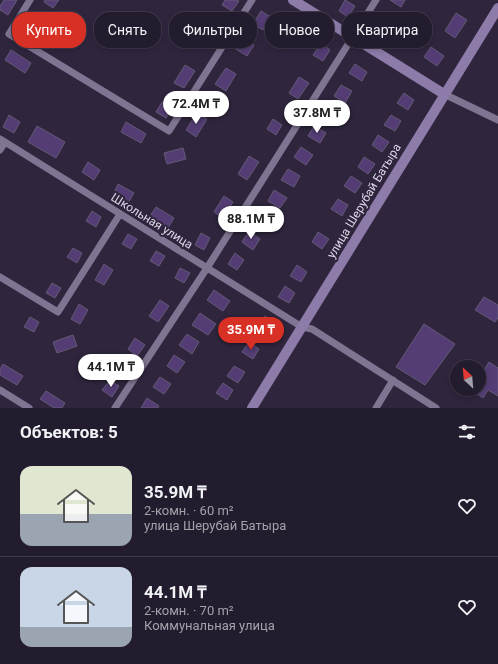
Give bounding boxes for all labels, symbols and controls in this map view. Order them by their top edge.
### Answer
chip: Купить [12,12,86,48]
chip: Снять [94,12,161,48]
chip: Фильтры [169,12,257,48]
chip: Новое [265,12,334,48]
chip: Квартира [342,12,432,48]
pin: 72.4M ₸ [159,91,233,125]
text: 72.4M ₸ [172,96,220,111]
pin: 37.8M ₸ [280,100,354,134]
text: 37.8M ₸ [293,105,341,120]
street label: улица Шерубай Батыра [324,141,404,261]
street label: Школьная улица [109,190,195,252]
pin: 88.1M ₸ [214,206,288,240]
text: 88.1M ₸ [227,211,275,226]
pin: 35.9M ₸ [214,317,288,351]
text: 35.9M ₸ [227,322,275,337]
pin: 44.1M ₸ [74,354,148,388]
text: 44.1M ₸ [87,359,135,374]
north arrow [450,360,486,396]
map controls [450,360,486,396]
icon: filters [456,421,478,443]
text: Объектов: 5 [20,422,118,442]
icon: home [52,482,100,530]
text: 35.9M ₸ [144,482,207,502]
icon: heart [456,495,478,517]
text: 2-комн. · 60 m² [144,503,234,518]
text: улица Шерубай Батыра [144,518,286,533]
text: 44.1M ₸ [144,582,207,602]
icon: home [52,583,100,631]
icon: heart [456,596,478,618]
text: 2-комн. · 70 m² [144,603,234,618]
text: Коммунальная улица [144,618,275,633]

